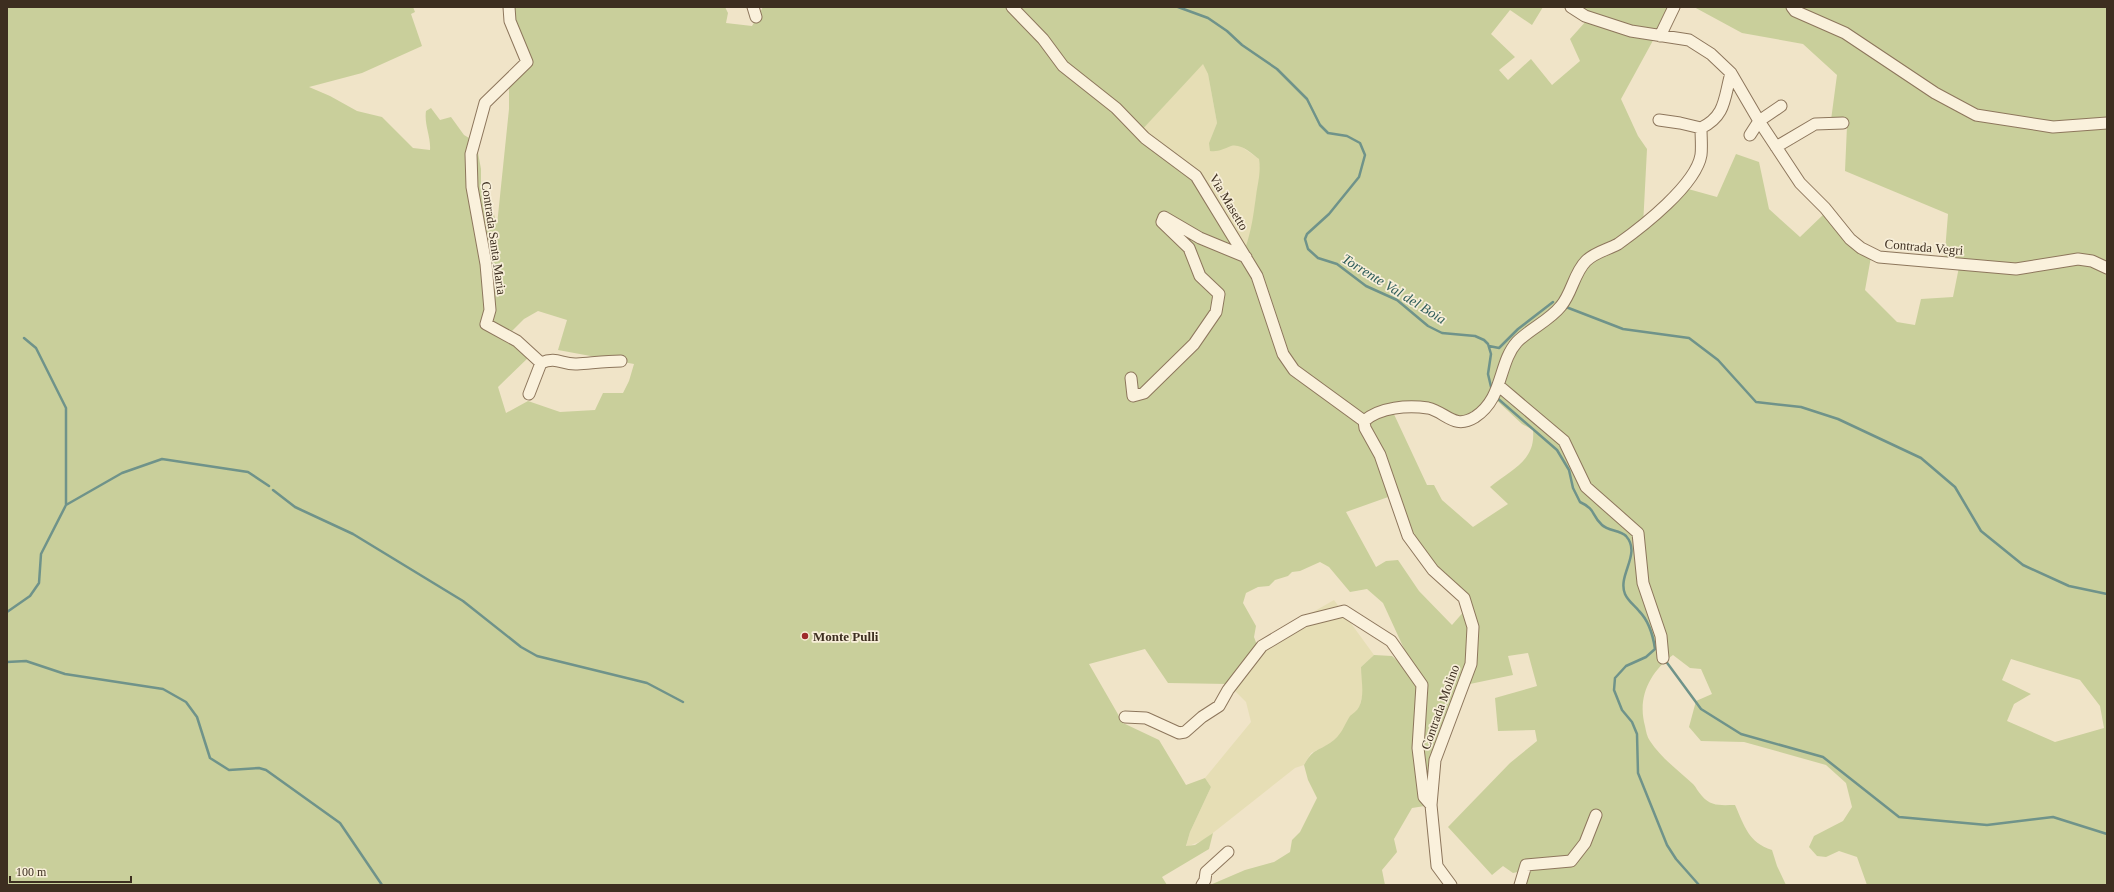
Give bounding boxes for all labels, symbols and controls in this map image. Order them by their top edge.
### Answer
street label: Via Masetto [1206,171,1252,233]
street label: Contrada Santa Maria [479,180,509,296]
street label: Contrada Vegri [1884,236,1964,258]
water label: Torrente Val del Boia [1340,251,1448,327]
place label: Monte Pulli [813,629,879,644]
marker: Monte Pulli [800,631,810,641]
street label: Contrada Molino [1418,663,1462,751]
scale bar [10,858,131,884]
text: 100 m [16,865,47,879]

